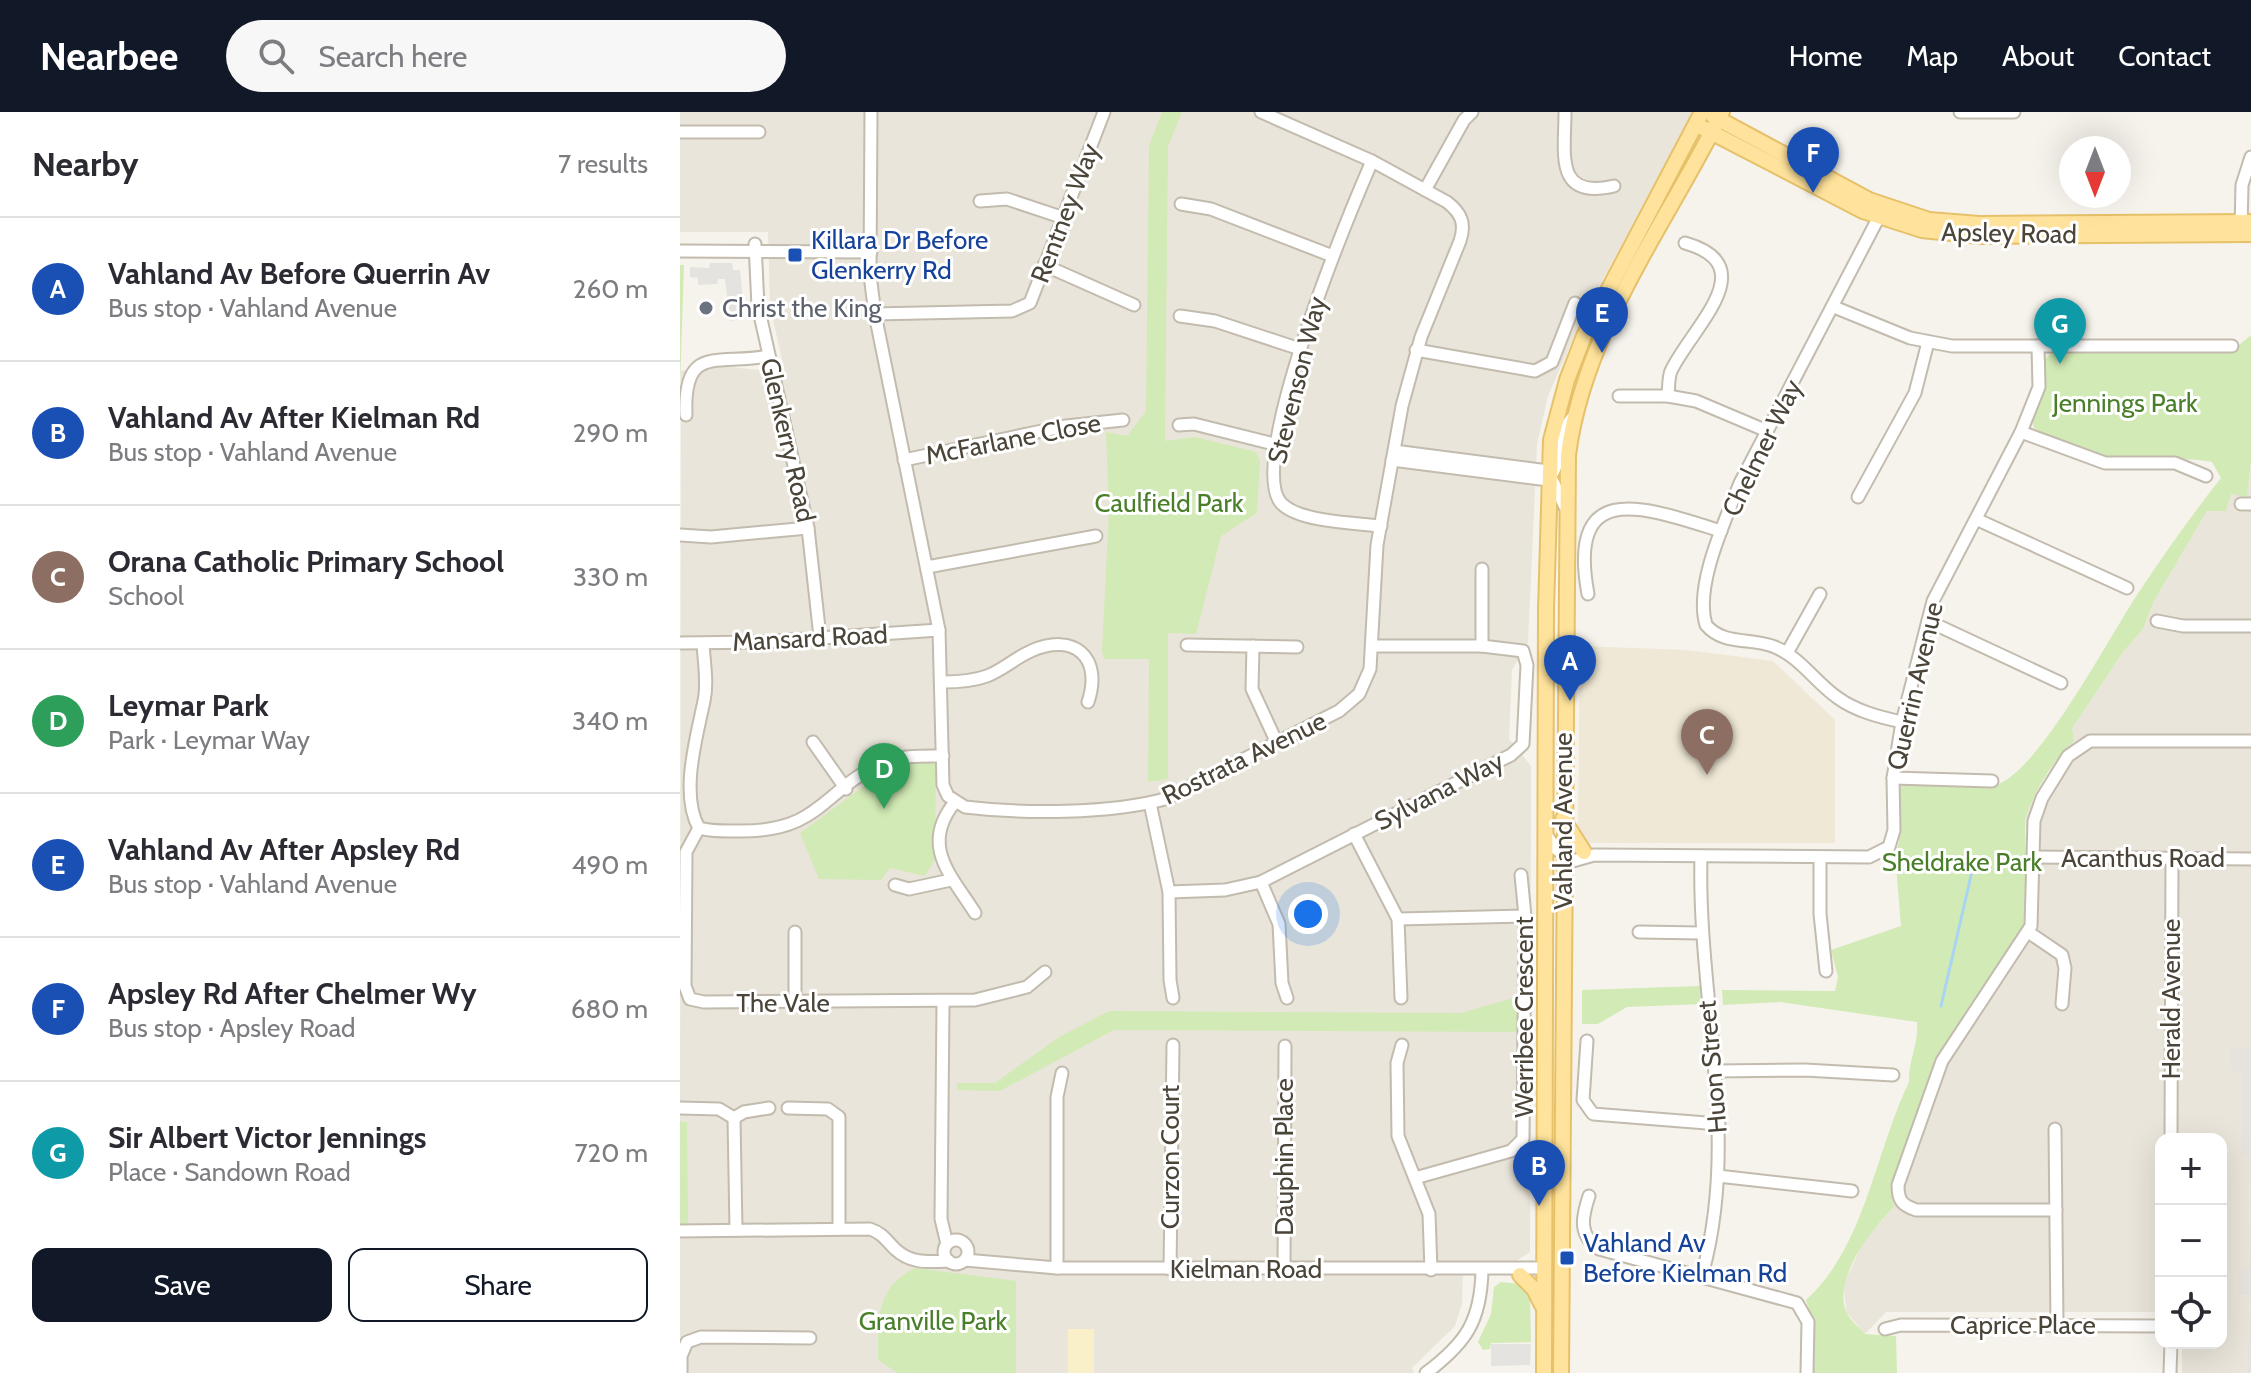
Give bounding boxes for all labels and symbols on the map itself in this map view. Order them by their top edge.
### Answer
pin: F [1787,127,1839,193]
north arrow [2059,136,2131,208]
street label: Rentney Way [1024,139,1106,287]
street label: Apsley Road [1941,216,2077,250]
place label: Killara Dr Before Glenkerry Rd [811,224,988,286]
marker: Killara Dr Before Glenkerry Rd [786,246,804,264]
pin: E [1576,287,1628,353]
place label: Christ the King [722,292,883,324]
street label: Stevenson Way [1261,293,1333,467]
pin: G [2034,298,2086,364]
marker: Christ the King [697,299,715,317]
street label: Glenkerry Road [754,355,822,525]
street label: Chelmer Way [1715,374,1809,522]
park label: Jennings Park [2051,387,2198,419]
street label: McFarlane Close [923,406,1103,472]
park label: Caulfield Park [1095,487,1244,519]
street label: Querrin Avenue [1880,599,1950,773]
street label: Mansard Road [731,618,889,658]
pin: A [1544,635,1596,701]
street label: Rostrata Avenue [1157,704,1331,812]
pin: C [1681,709,1733,775]
street label: Vahland Avenue [1547,732,1579,910]
pin: D [858,743,910,809]
street label: Sylvana Way [1369,745,1509,837]
street label: Acanthus Road [2061,842,2225,874]
park label: Sheldrake Park [1882,846,2043,878]
your location [1288,894,1328,934]
street label: Werribee Crescent [1508,916,1540,1118]
street label: Herald Avenue [2155,919,2187,1079]
street label: The Vale [736,987,830,1019]
street label: Huon Street [1690,999,1734,1135]
street label: Dauphin Place [1268,1078,1300,1236]
street label: Curzon Court [1154,1084,1186,1229]
pin: B [1513,1140,1565,1206]
place label: Vahland Av Before Kielman Rd [1583,1227,1787,1289]
marker: Vahland Av Before Kielman Rd [1558,1249,1576,1267]
street label: Kielman Road [1170,1253,1322,1285]
park label: Granville Park [859,1305,1008,1337]
street label: Caprice Place [1950,1309,2096,1341]

